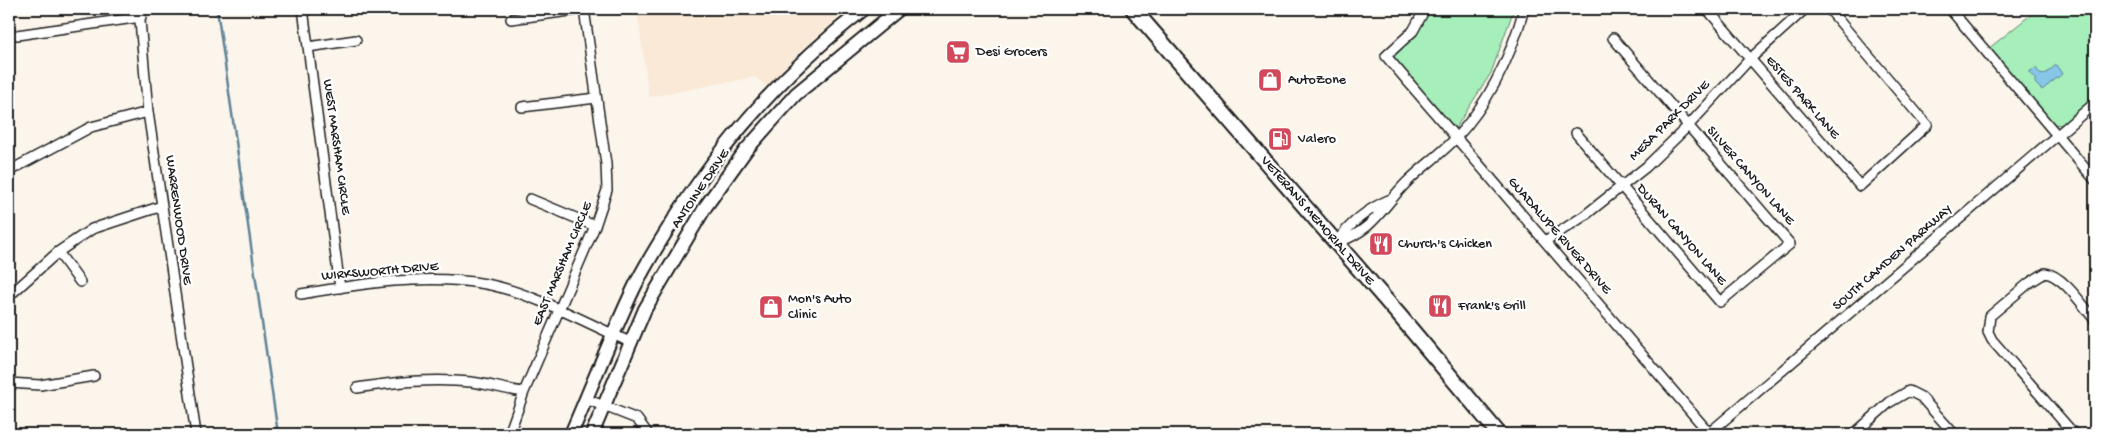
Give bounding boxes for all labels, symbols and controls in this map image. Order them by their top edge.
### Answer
supermarket icon: Desi Grocers [945,39,971,65]
place label: Desi Grocers [975,44,1048,61]
street label: ESTES PARK LANE [1761,53,1844,144]
shop icon: AutoZone [1257,67,1283,93]
place label: AutoZone [1288,72,1347,89]
street label: MESA PARK DRIVE [1626,76,1715,165]
street label: WEST MARSHAM CIRCLE [318,78,354,217]
street label: SILVER CANYON LANE [1702,123,1799,230]
fuel station icon: Valero [1267,126,1293,152]
place label: Valero [1297,131,1336,148]
street label: ANTOINE DRIVE [668,145,735,232]
street label: VETERANS MEMORIAL DRIVE [1256,152,1379,290]
street label: WARRENWOOD DRIVE [161,154,196,287]
street label: GUADALUPE RIVER DRIVE [1503,174,1615,299]
street label: DURAN CANYON LANE [1632,180,1731,290]
street label: EAST MARSHAM CIRCLE [529,198,597,329]
street label: SOUTH CAMDEN PARKWAY [1830,201,1956,315]
restaurant icon: Church's Chicken [1368,231,1394,257]
place label: Church's Chicken [1398,236,1492,253]
street label: WIRKSWORTH DRIVE [321,258,441,286]
place label: Mon's Auto Clinic [788,291,851,324]
restaurant icon: Frank's Grill [1427,293,1453,319]
shop icon: Mon's Auto Clinic [758,294,784,320]
place label: Frank's Grill [1457,298,1526,315]

